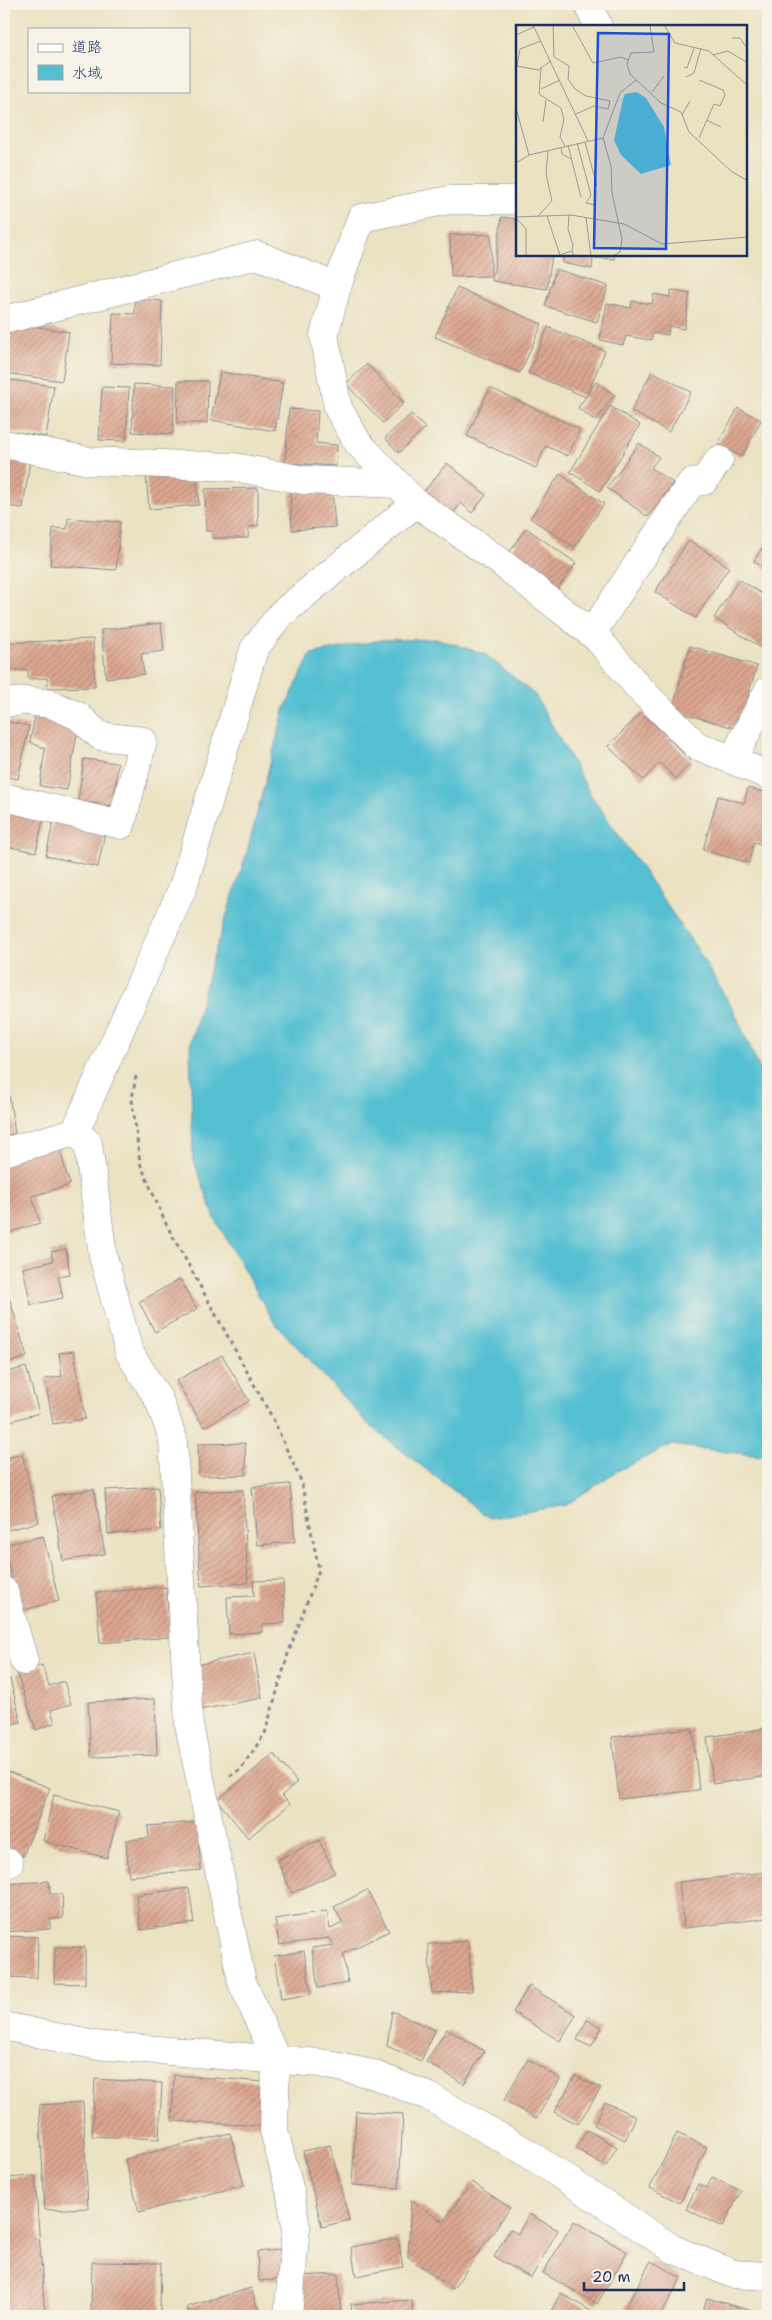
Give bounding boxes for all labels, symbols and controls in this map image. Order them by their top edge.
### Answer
inset map [516,25,747,256]
legend [28,28,190,92]
text: 道路 [72,37,102,57]
text: 水域 [72,63,102,83]
scale bar [584,2260,684,2292]
text: 20 m [592,2267,631,2287]

